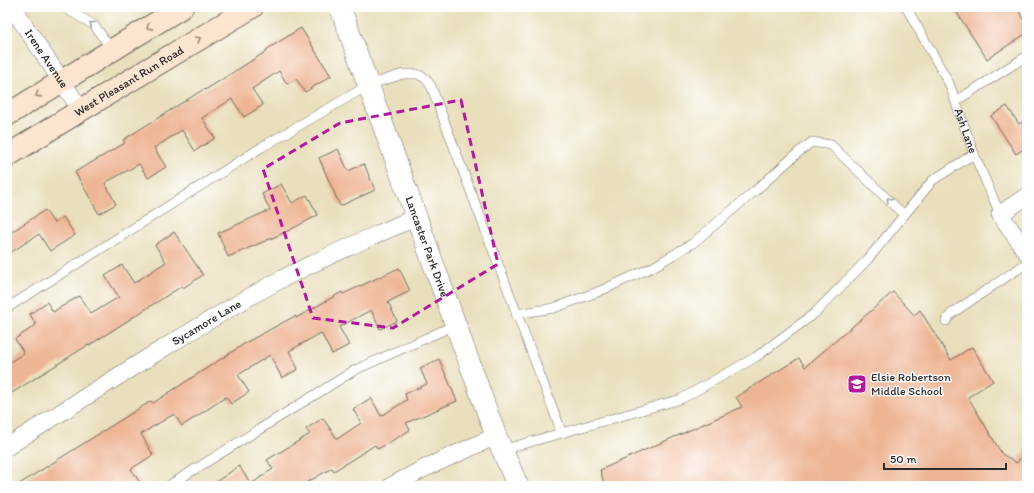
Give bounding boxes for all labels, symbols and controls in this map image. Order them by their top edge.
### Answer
one-way arrow [89,22,96,29]
one-way arrow [146,23,153,30]
street label: Irene Avenue [22,26,71,91]
one-way arrow [194,36,201,44]
street label: West Pleasant Run Road [72,43,187,119]
one-way arrow [35,91,42,98]
street label: Ash Lane [951,106,980,155]
street label: Lancaster Park Drive [402,194,452,299]
one-way arrow [886,198,894,205]
street label: Sycamore Lane [169,296,244,348]
place label: Elsie Robertson Middle School [871,370,951,398]
school or university icon: Elsie Robertson Middle School [846,373,868,395]
scale bar [884,445,1006,471]
text: 50 m [890,452,916,466]

